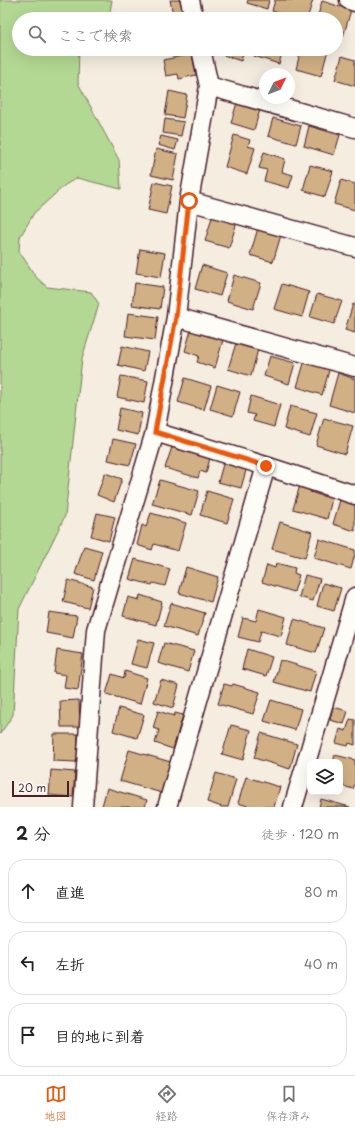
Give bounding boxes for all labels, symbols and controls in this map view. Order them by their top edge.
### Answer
search box [12,12,343,56]
icon: search [26,23,48,45]
text: ここで検索 [58,23,133,46]
north arrow [259,68,295,104]
route start [180,192,198,210]
route end [257,457,275,475]
map controls [307,759,343,795]
button: layers [307,759,343,795]
scale bar [12,779,69,798]
text: 20 m [18,779,46,796]
text: 2 分 [16,820,50,846]
text: 徒歩 · 120 m [262,824,339,843]
icon: ahead [17,880,39,902]
text: 直進 [55,880,85,903]
text: 80 m [304,882,338,901]
icon: left [17,952,39,974]
text: 左折 [55,952,85,975]
text: 40 m [304,954,338,973]
icon: arrive [17,1024,39,1046]
text: 目的地に到着 [55,1024,145,1047]
tab: 地図 [45,1083,67,1124]
tab: 経路 [156,1083,178,1124]
tab: 保存済み [267,1083,311,1124]

